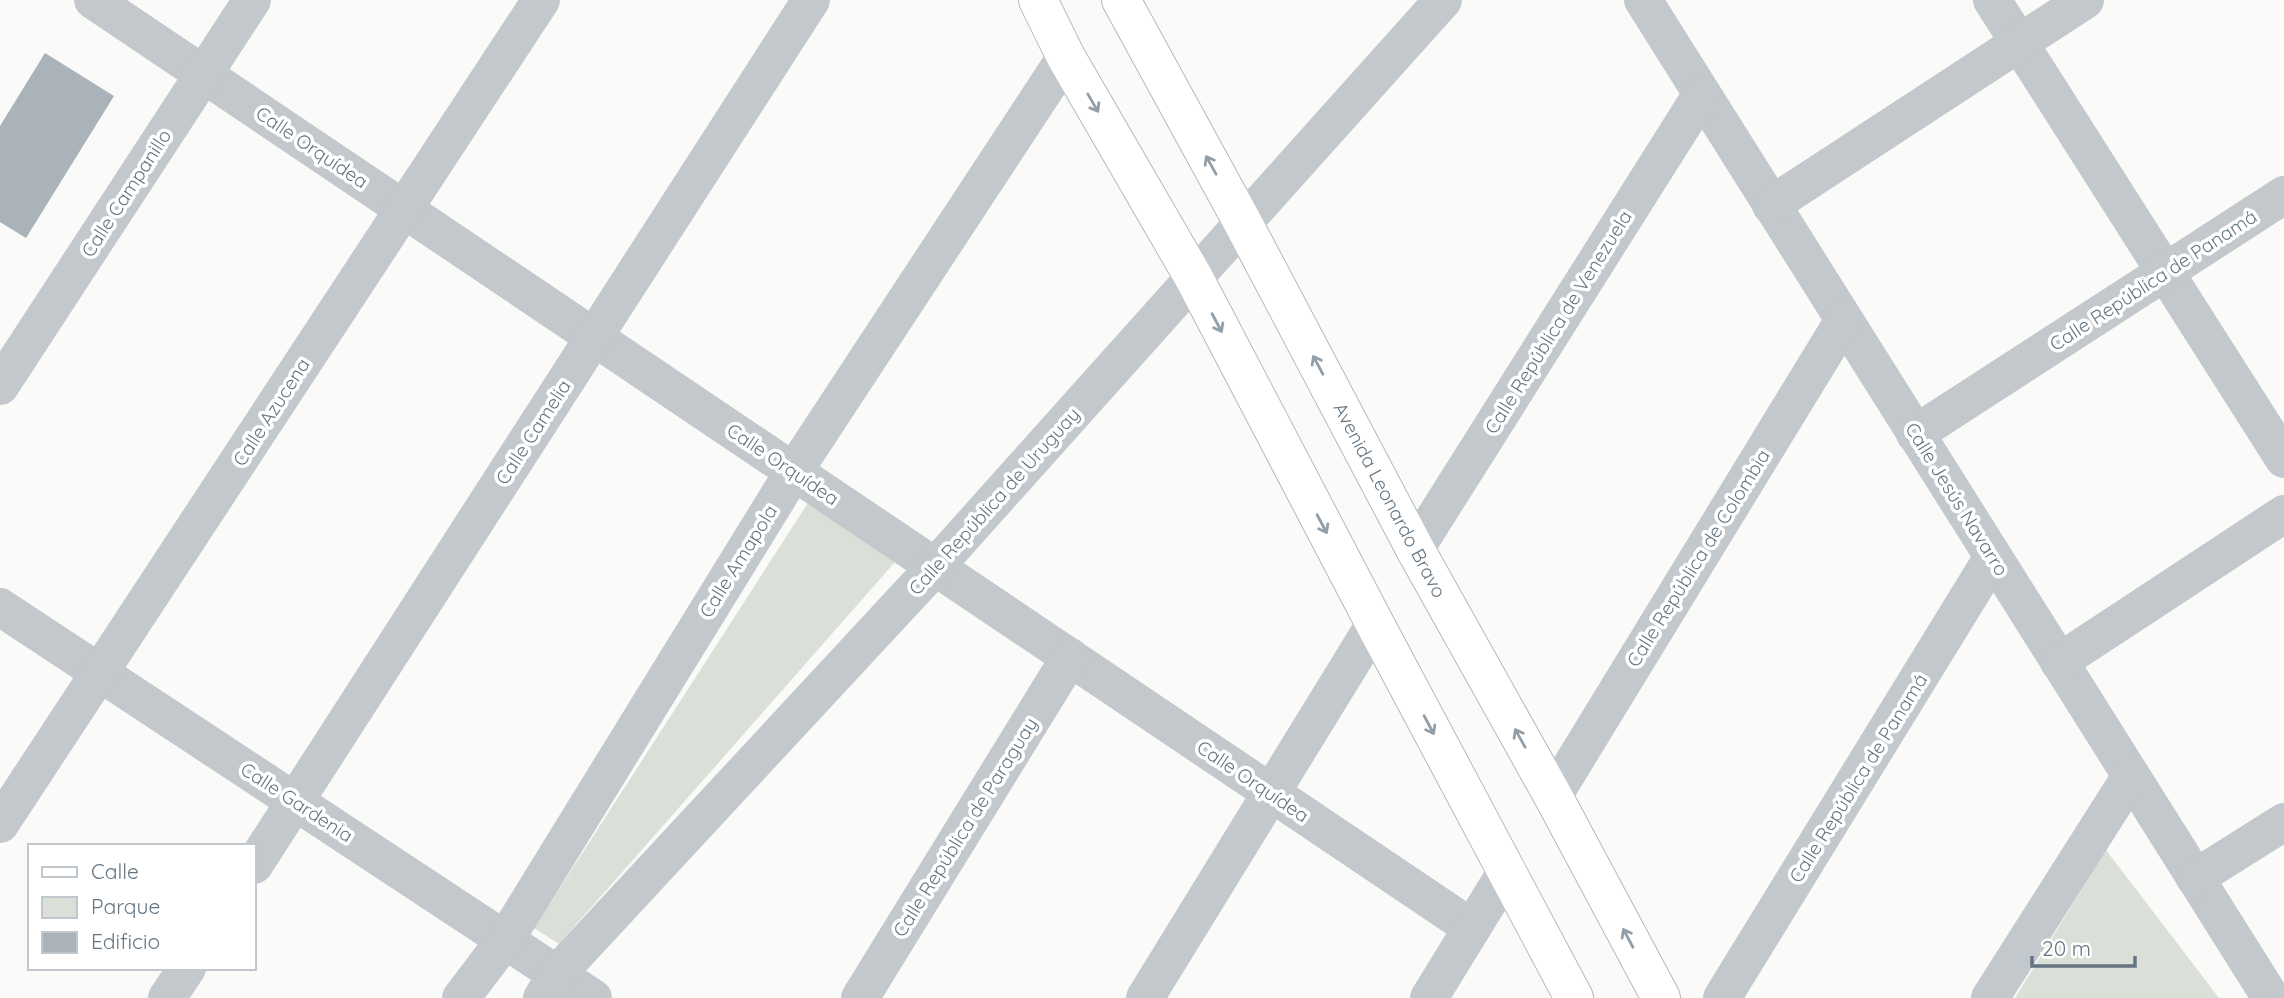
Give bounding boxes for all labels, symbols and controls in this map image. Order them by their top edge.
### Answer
one-way arrow [1086,93,1100,113]
street label: Calle Orquídea [251,101,373,193]
street label: Calle Campanillo [76,125,176,261]
one-way arrow [1204,155,1218,175]
street label: Calle República de Panamá [2045,204,2261,356]
street label: Calle República de Venezuela [1479,206,1637,438]
one-way arrow [1211,312,1224,333]
street label: Calle Azucena [227,354,315,470]
one-way arrow [1311,356,1325,376]
street label: Calle Camelia [490,375,576,489]
street label: Avenida Leonardo Bravo [1328,398,1452,602]
street label: Calle República de Uruguay [903,402,1085,600]
street label: Calle Orquídea [722,418,844,510]
street label: Calle Jesús Navarro [1900,418,2014,580]
street label: Calle República de Colombia [1621,445,1775,671]
street label: Calle Amapola [694,500,782,622]
one-way arrow [1316,514,1330,534]
street label: Calle República de Panamá [1784,669,1932,887]
street label: Calle República de Paraguay [887,713,1043,941]
one-way arrow [1422,715,1436,735]
one-way arrow [1513,728,1527,748]
street label: Calle Orquídea [1192,735,1314,827]
street label: Calle Gardenia [236,757,358,847]
legend [28,844,256,970]
text: Calle [91,858,139,884]
text: Parque [91,893,160,919]
scale bar [2032,925,2135,969]
text: Edificio [91,928,160,954]
one-way arrow [1621,928,1635,949]
text: 20 m [2042,935,2091,961]

